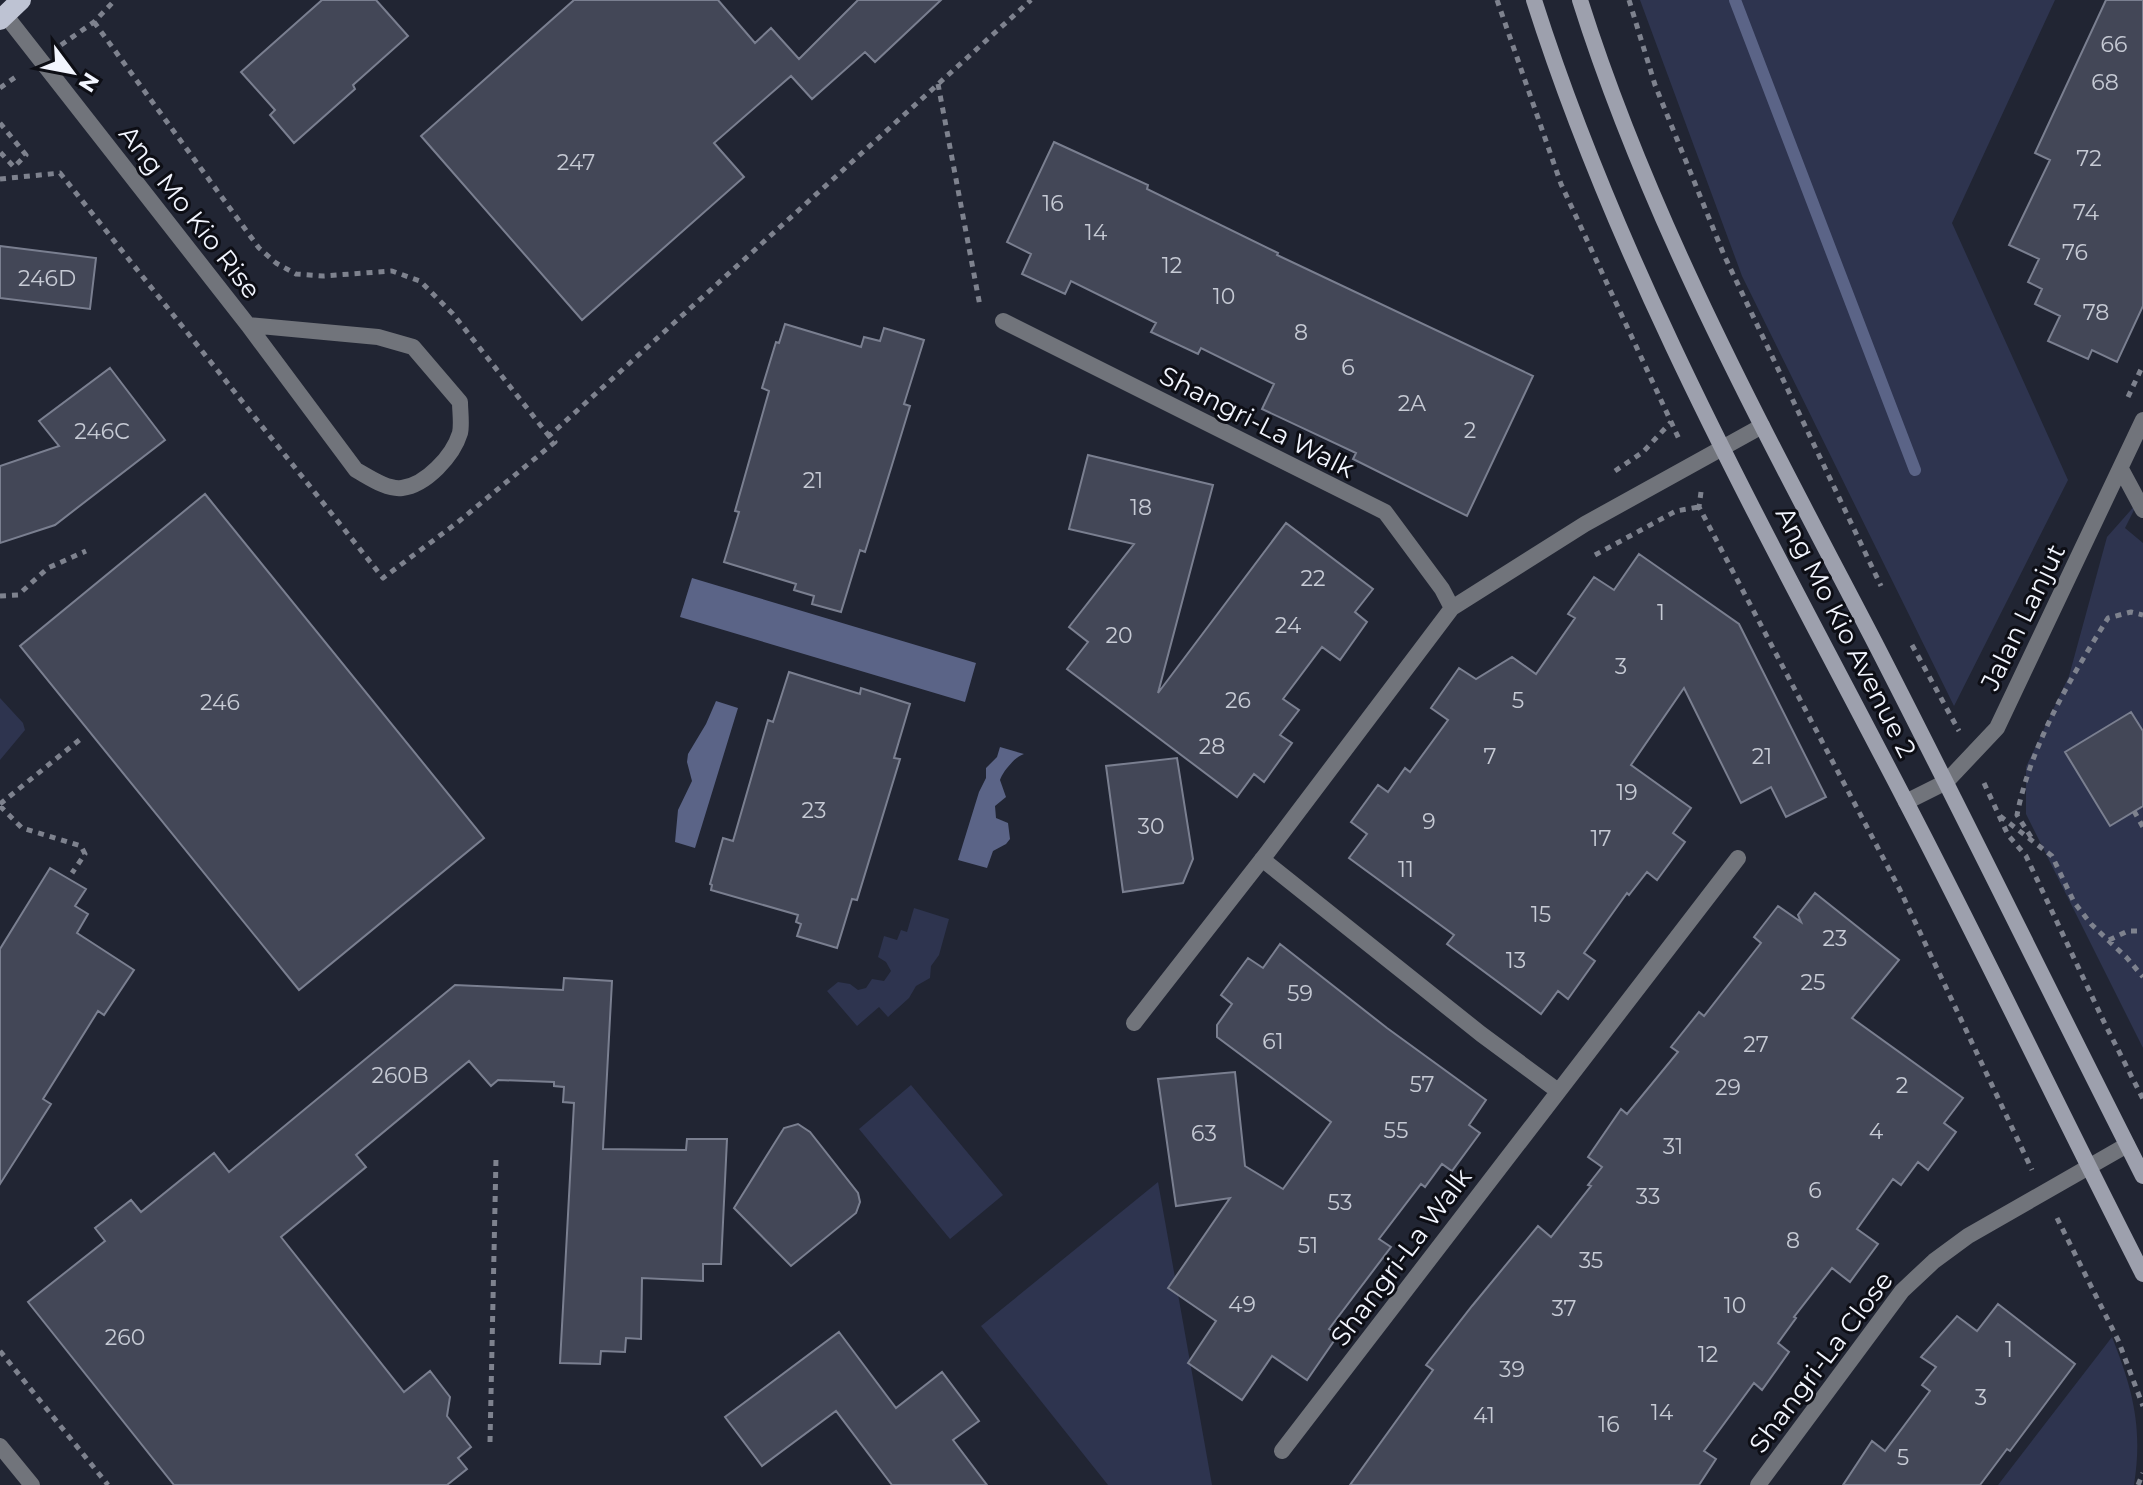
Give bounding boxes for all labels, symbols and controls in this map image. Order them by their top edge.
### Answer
house number: 66 [2101,31,2127,58]
north arrow [32,32,112,112]
text: N [72,68,105,97]
house number: 68 [2091,69,2119,96]
street label: Ang Mo Kio Rise [112,119,268,305]
house number: 72 [2076,145,2102,172]
house number: 247 [557,149,595,176]
house number: 16 [1042,190,1064,217]
house number: 74 [2073,199,2099,226]
house number: 14 [1085,219,1108,246]
house number: 76 [2062,239,2088,266]
house number: 12 [1162,252,1182,279]
house number: 246D [18,265,76,292]
house number: 10 [1213,283,1235,310]
house number: 78 [2083,299,2109,326]
house number: 8 [1294,319,1308,346]
house number: 6 [1341,354,1355,381]
street label: Shangri-La Walk [1154,359,1360,485]
house number: 2A [1398,390,1426,417]
house number: 2 [1464,417,1476,444]
house number: 246C [74,418,130,445]
house number: 21 [803,467,823,494]
house number: 18 [1130,494,1152,521]
street label: Ang Mo Kio Avenue 2 [1769,501,1923,763]
street label: Jalan Lanjut [1973,539,2072,696]
house number: 22 [1301,565,1326,592]
house number: 1 [1657,599,1665,626]
house number: 24 [1275,612,1302,639]
house number: 20 [1105,622,1133,649]
house number: 3 [1615,653,1627,680]
house number: 26 [1225,687,1251,714]
house number: 5 [1512,687,1524,714]
house number: 246 [200,689,240,716]
house number: 28 [1199,733,1225,760]
house number: 7 [1484,743,1497,770]
house number: 21 [1752,743,1772,770]
house number: 19 [1616,779,1638,806]
house number: 23 [802,797,826,824]
house number: 9 [1422,808,1436,835]
house number: 30 [1138,813,1164,840]
house number: 17 [1591,825,1611,852]
house number: 11 [1398,856,1414,883]
house number: 15 [1531,901,1551,928]
house number: 23 [1823,925,1847,952]
house number: 13 [1506,947,1526,974]
house number: 25 [1801,969,1825,996]
house number: 59 [1287,980,1313,1007]
house number: 61 [1262,1028,1284,1055]
house number: 27 [1743,1031,1769,1058]
house number: 260B [372,1062,429,1089]
house number: 57 [1409,1071,1435,1098]
house number: 2 [1896,1072,1908,1099]
house number: 29 [1715,1074,1741,1101]
house number: 55 [1384,1117,1408,1144]
house number: 4 [1869,1118,1884,1145]
house number: 63 [1191,1120,1217,1147]
house number: 31 [1663,1133,1683,1160]
street label: Shangri-La Walk [1324,1161,1479,1352]
house number: 6 [1808,1177,1822,1204]
house number: 33 [1636,1183,1660,1210]
house number: 53 [1328,1189,1352,1216]
house number: 8 [1786,1227,1800,1254]
house number: 51 [1298,1232,1318,1259]
house number: 35 [1579,1247,1603,1274]
street label: Shangri-La Close [1742,1265,1900,1459]
house number: 49 [1228,1291,1256,1318]
house number: 10 [1724,1292,1746,1319]
house number: 37 [1551,1295,1577,1322]
house number: 260 [105,1324,145,1351]
house number: 1 [2005,1336,2013,1363]
house number: 12 [1698,1341,1718,1368]
house number: 39 [1499,1356,1525,1383]
house number: 3 [1975,1384,1987,1411]
house number: 14 [1651,1399,1674,1426]
house number: 41 [1473,1402,1495,1429]
house number: 16 [1598,1411,1620,1438]
house number: 5 [1897,1444,1909,1471]

